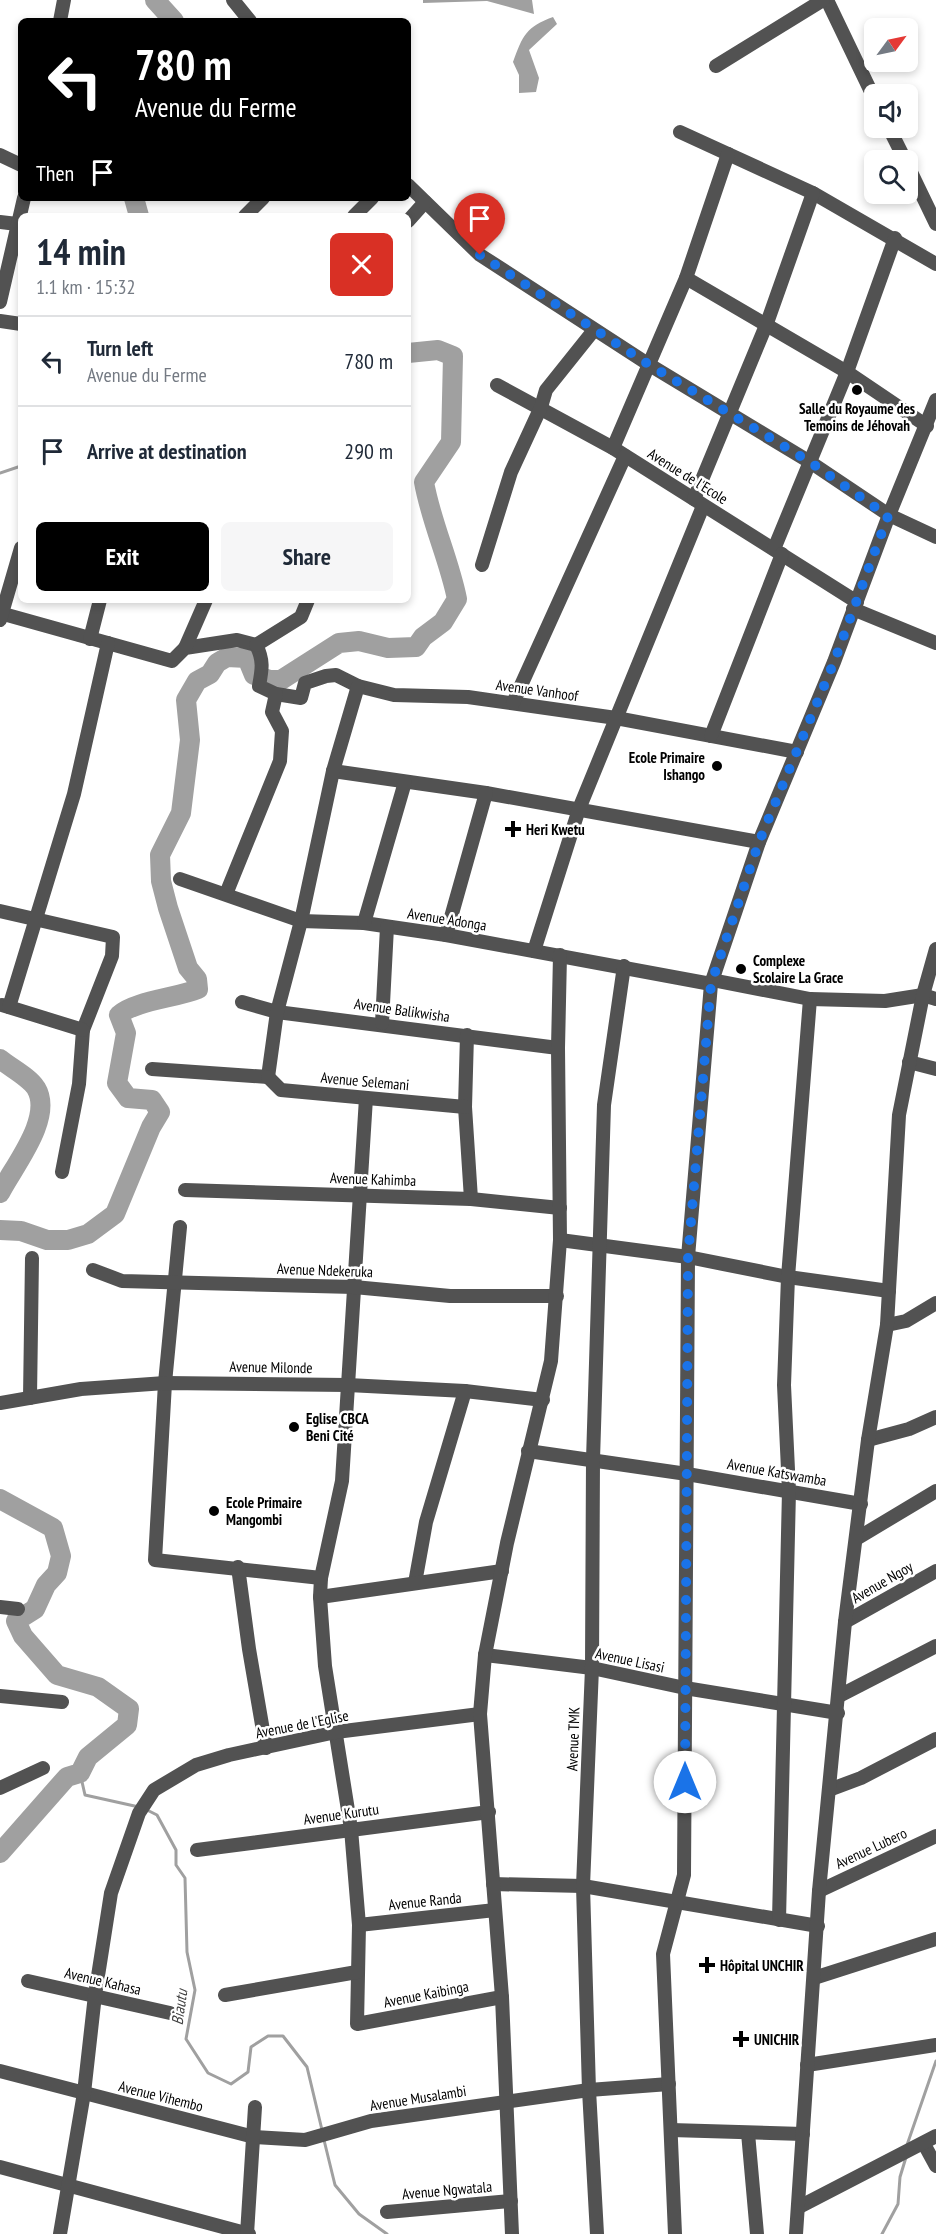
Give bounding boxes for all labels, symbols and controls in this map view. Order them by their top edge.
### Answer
north arrow [864,18,918,72]
map controls [864,18,918,204]
text: 780 m [135,37,232,92]
icon: left [36,42,114,120]
button: sound [864,84,918,138]
text: Avenue du Ferme [135,90,297,124]
button: search [864,150,918,204]
icon: arrive [86,156,119,189]
text: Then [36,159,74,187]
pin [454,193,505,255]
icon: arrive [463,202,496,235]
text: 14 min [36,228,126,275]
button: close [330,233,393,296]
text: 1.1 km · 15:32 [36,274,135,300]
text: Turn left [87,334,153,362]
icon: left [36,345,69,378]
text: 780 m [344,347,393,375]
text: Avenue du Ferme [87,362,207,388]
marker: Salle du Royaume des Temoins de Jéhovah [850,383,864,397]
place label: Salle du Royaume des Temoins de Jéhovah [799,399,915,435]
icon: arrive [36,435,69,468]
text: Arrive at destination [87,437,247,465]
text: 290 m [344,437,393,465]
street label: Avenue de l'Ecole [644,444,732,508]
button: Exit [36,522,209,591]
button: Share [221,522,393,591]
street label: Avenue Vanhoof [495,675,581,705]
place label: Ecole Primaire Ishango [629,748,705,784]
marker: Ecole Primaire Ishango [710,759,724,773]
marker: Heri Kwetu [504,820,522,838]
place label: Heri Kwetu [526,820,585,839]
street label: Avenue Adonga [406,903,488,935]
place label: Complexe Scolaire La Grace [753,951,843,987]
marker: Complexe Scolaire La Grace [734,962,748,976]
street label: Avenue Balikwisha [353,994,451,1026]
street label: Avenue Selemani [320,1068,410,1094]
street label: Avenue Kahimba [330,1168,416,1190]
street label: Avenue Ndekeruka [277,1259,373,1281]
street label: Avenue Milonde [229,1357,313,1377]
place label: Eglise CBCA Beni Cité [306,1409,369,1445]
marker: Eglise CBCA Beni Cité [287,1420,301,1434]
street label: Avenue Katswamba [726,1454,828,1490]
place label: Ecole Primaire Mangombi [226,1493,302,1529]
marker: Ecole Primaire Mangombi [207,1504,221,1518]
street label: Avenue Ngoy [848,1557,916,1607]
street label: Avenue Lisasi [594,1643,666,1677]
street label: Avenue de l'Eglise [254,1706,350,1742]
street label: Avenue TMK [562,1706,584,1772]
position arrow [653,1750,717,1814]
street label: Avenue Kurutu [302,1799,380,1829]
street label: Avenue Lubero [832,1823,910,1873]
street label: Avenue Randa [388,1888,462,1914]
marker: Hôpital UNCHIR [698,1956,716,1974]
place label: Hôpital UNCHIR [720,1956,804,1975]
street label: Avenue Kahasa [63,1963,143,1999]
street label: Avenue Kaibinga [382,1976,470,2012]
water label: Biautu [167,1987,192,2026]
marker: UNICHIR [732,2030,750,2048]
place label: UNICHIR [754,2030,800,2049]
street label: Avenue Vihembo [117,2076,205,2116]
street label: Avenue Musalambi [368,2081,468,2115]
street label: Avenue Ngwatala [401,2177,493,2203]

